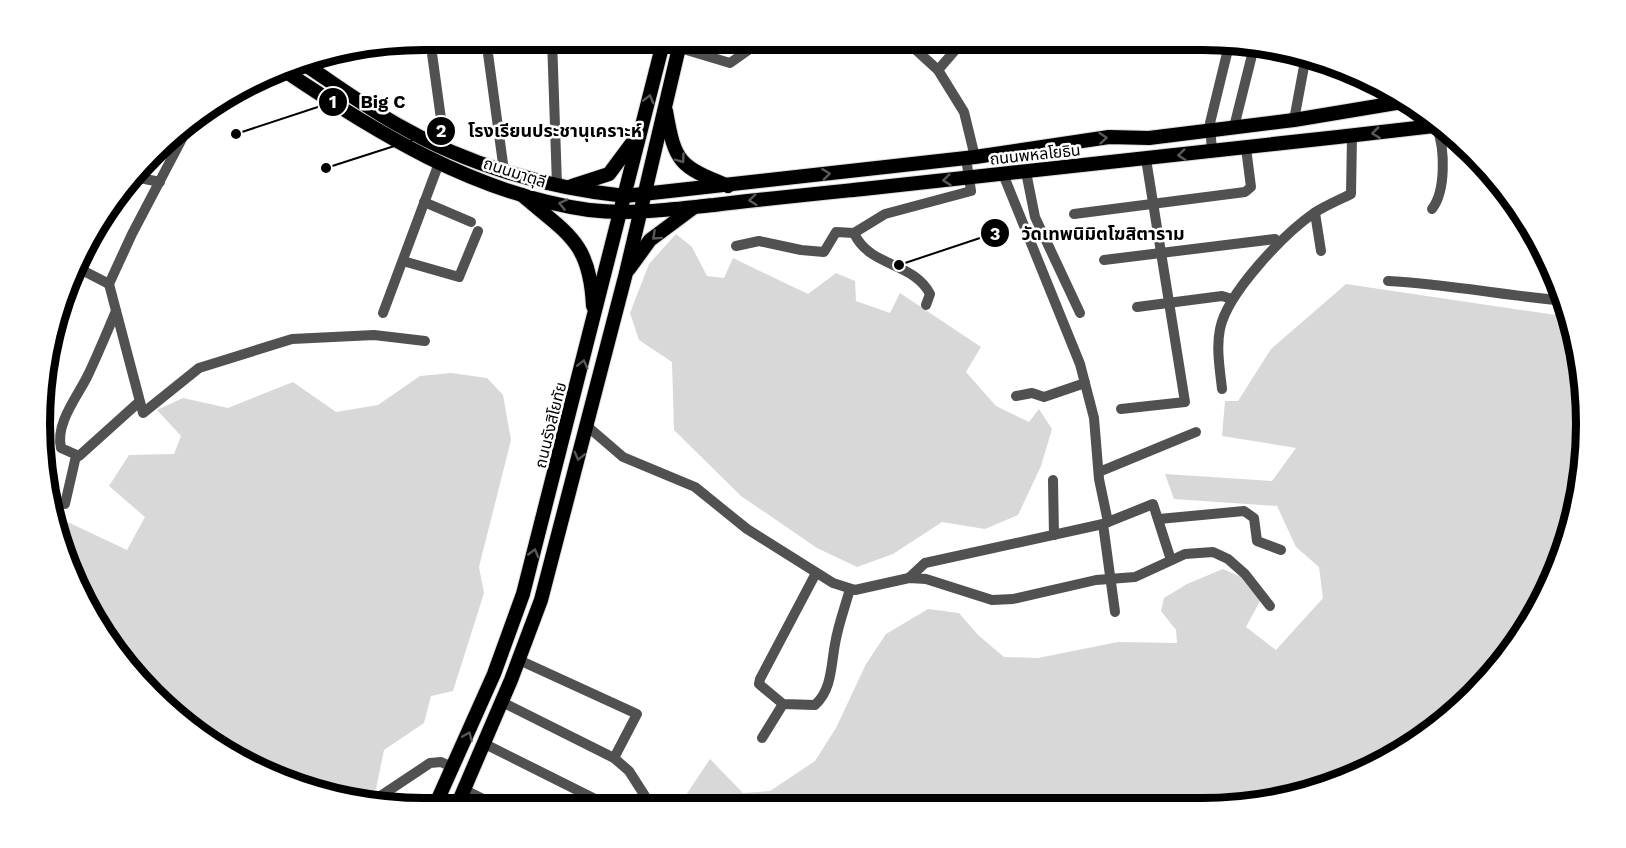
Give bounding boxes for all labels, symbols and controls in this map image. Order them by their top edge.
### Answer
callout: Big C [318,84,417,120]
text: 1 [329,91,337,112]
text: Big C [360,91,406,112]
one-way arrow [642,94,655,104]
callout: โรงเรียนประชานุเคราะห์ [426,113,653,149]
text: 2 [436,120,446,141]
text: โรงเรียนประชานุเคราะห์ [468,120,642,142]
one-way arrow [1372,126,1381,139]
one-way arrow [1098,132,1107,145]
street label: ถนนพหลโยธิน [989,140,1081,169]
one-way arrow [1178,149,1187,161]
one-way arrow [674,152,685,163]
street label: ถนนมาตุลี [481,153,549,192]
one-way arrow [822,169,831,181]
one-way arrow [942,173,951,186]
one-way arrow [748,194,757,206]
one-way arrow [558,198,568,211]
callout: วัดเทพนิมิตโฆสิตาราม [980,215,1197,251]
text: 3 [990,223,1000,244]
text: วัดเทพนิมิตโฆสิตาราม [1021,223,1185,244]
one-way arrow [653,229,663,240]
one-way arrow [575,359,588,369]
street label: ถนนรังสิโยทัย [531,380,570,470]
one-way arrow [574,450,586,461]
one-way arrow [527,548,539,559]
one-way arrow [461,731,473,742]

